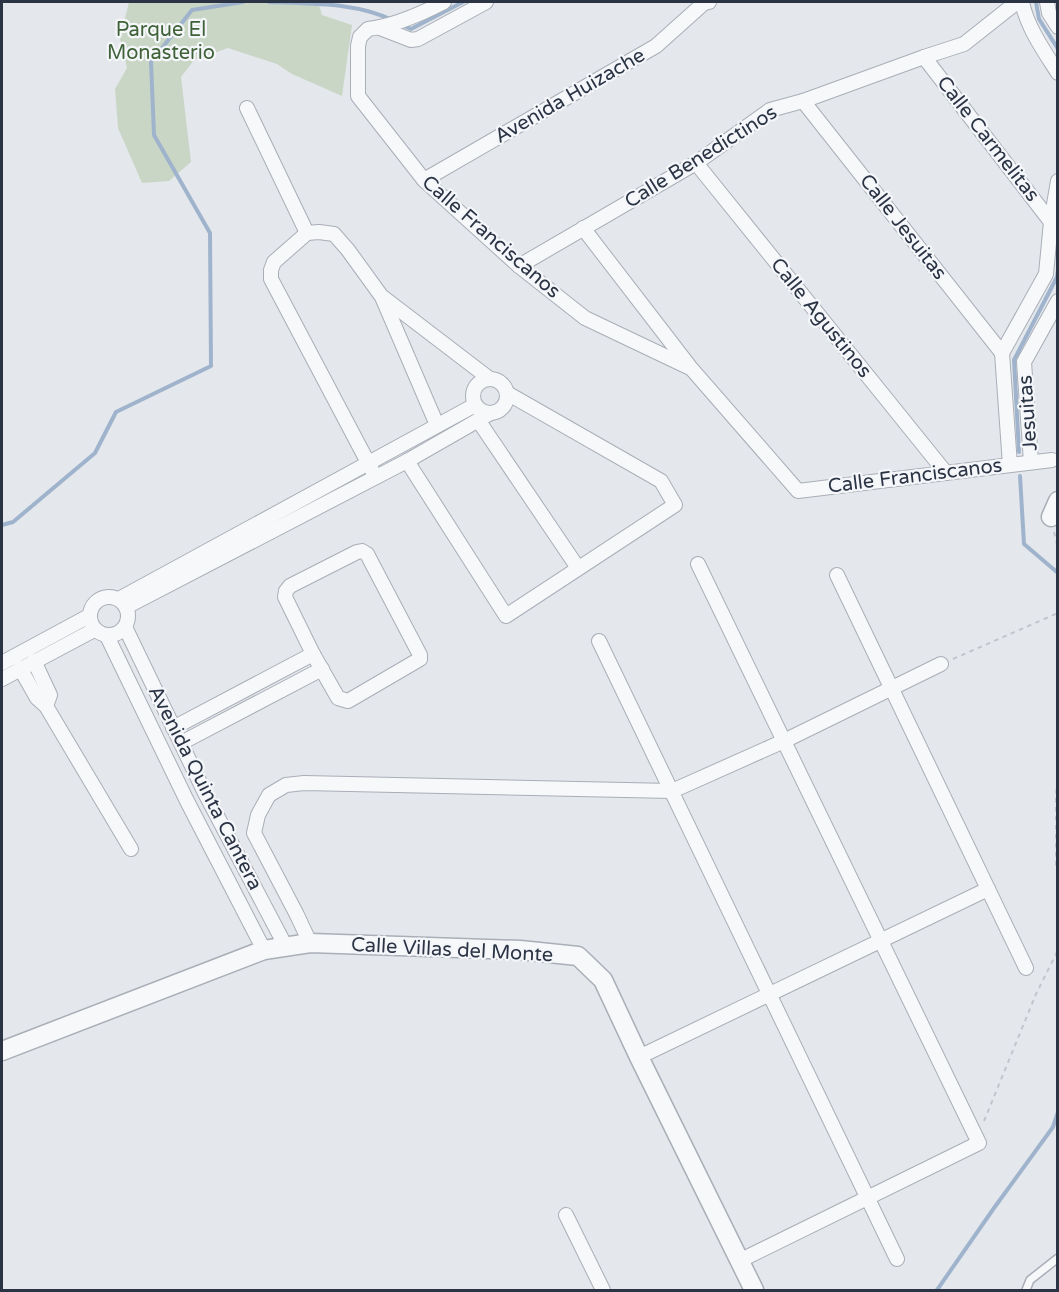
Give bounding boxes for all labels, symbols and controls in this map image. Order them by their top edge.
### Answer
park label: Parque El Monasterio [107,18,215,65]
street label: Avenida Huizache [491,43,649,149]
street label: Calle Carmelitas [932,72,1044,206]
street label: Calle Benedictinos [620,100,782,214]
street label: Calle Jesuitas [854,169,952,285]
street label: Calle Franciscanos [417,170,565,304]
street label: Calle Agustinos [765,253,877,383]
street label: Jesuitas [1013,374,1043,452]
street label: Calle Franciscanos [826,453,1004,499]
street label: Avenida Quinta Cantera [143,682,267,894]
street label: Calle Villas del Monte [350,933,554,967]

